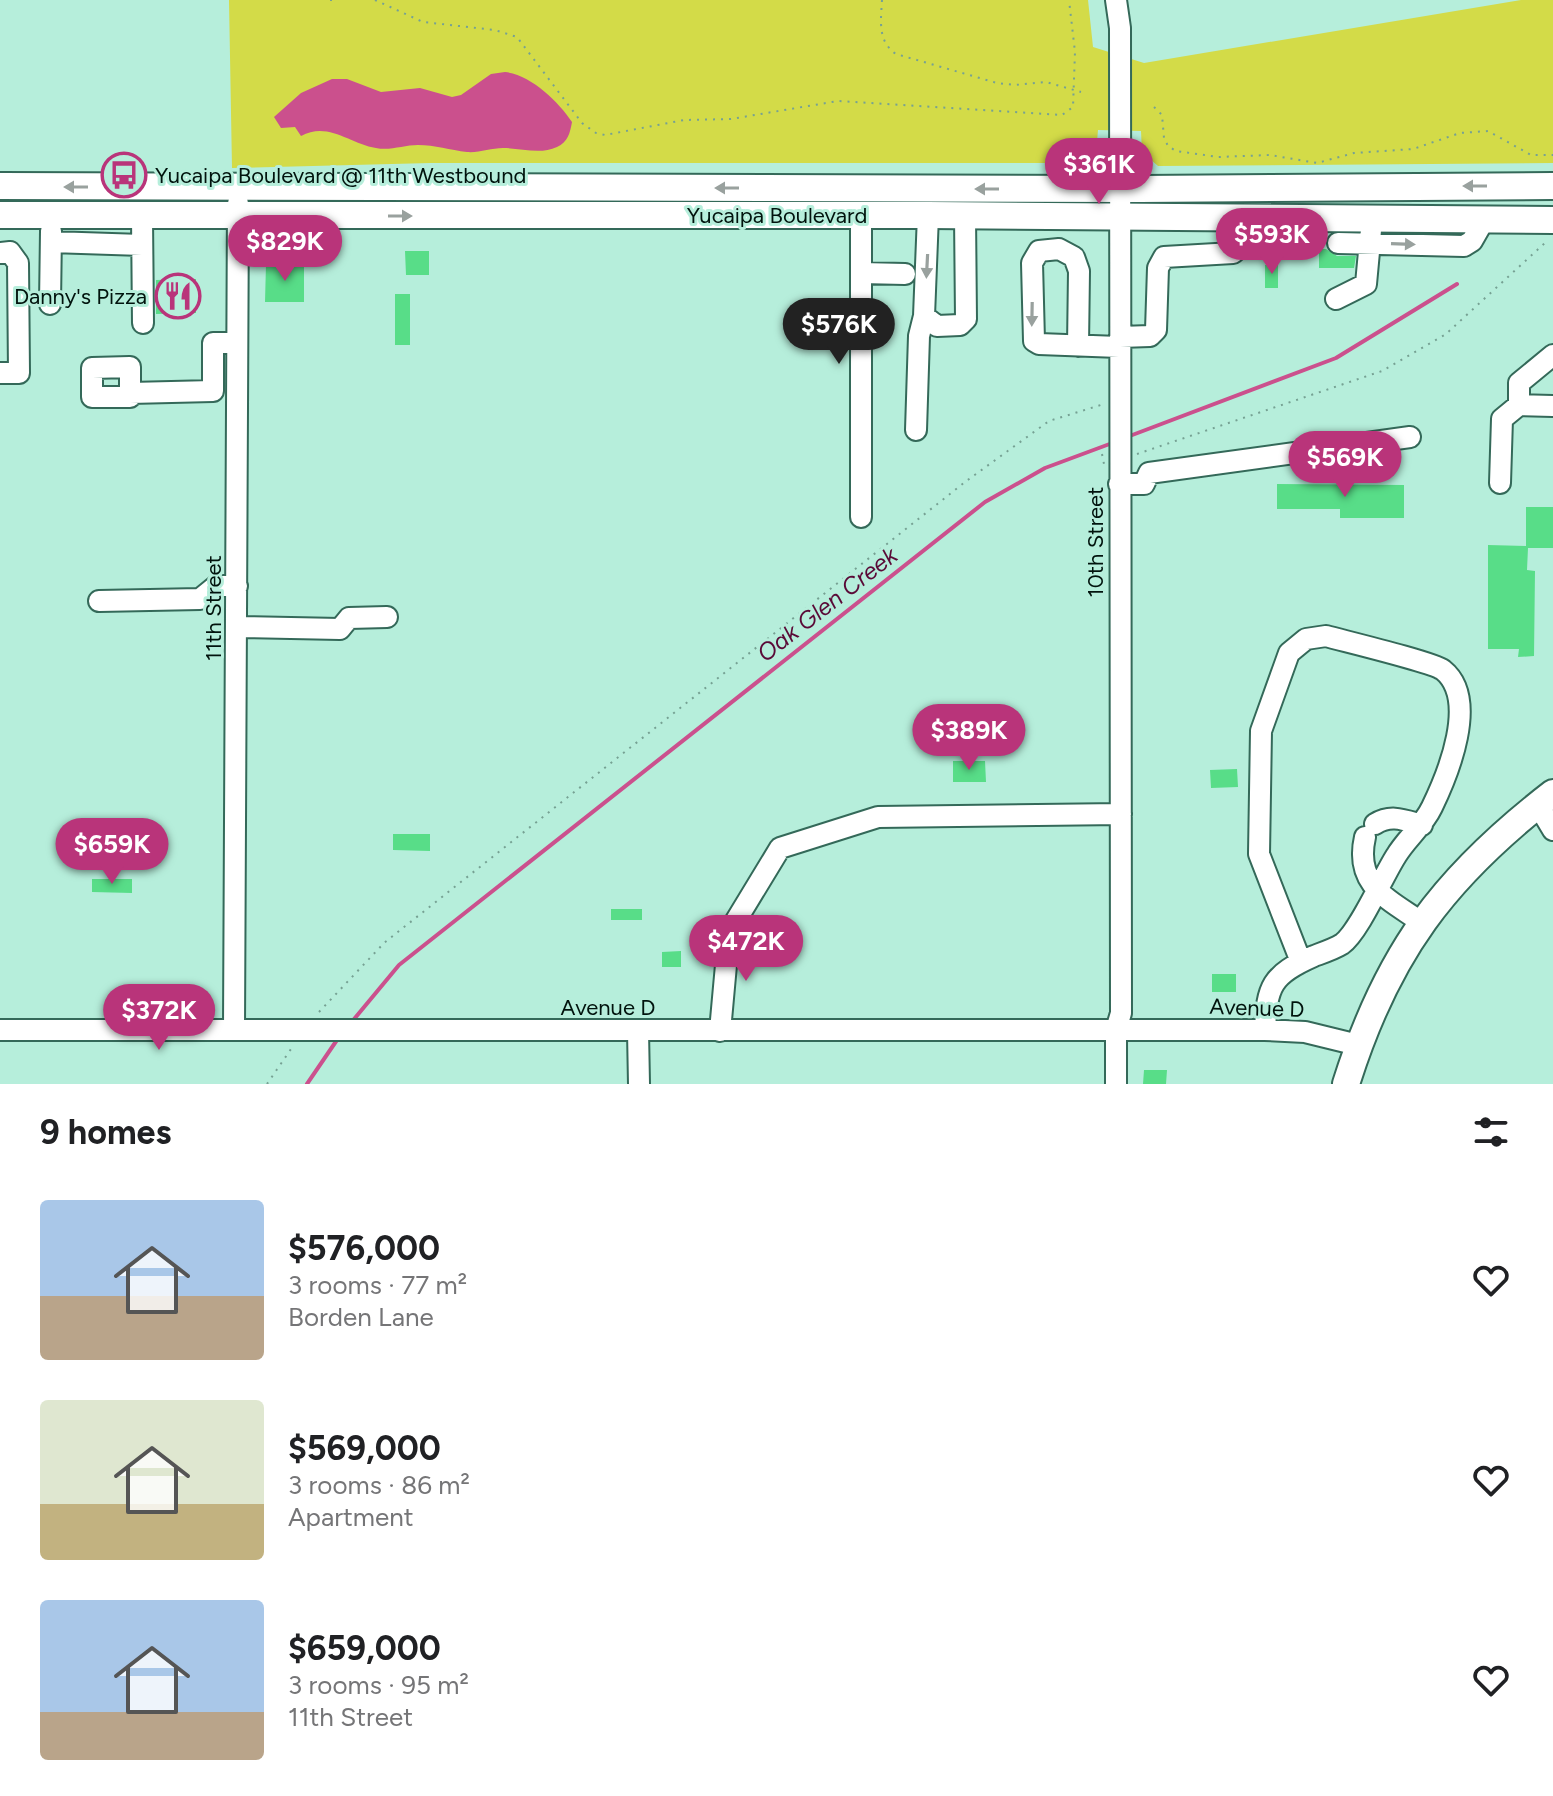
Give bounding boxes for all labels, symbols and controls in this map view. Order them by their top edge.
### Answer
pin: $361K [1043,138,1155,206]
text: $361K [1063,148,1135,180]
bus stop icon: Yucaipa Boulevard @ 11th Westbound [100,151,148,199]
place label: Yucaipa Boulevard @ 11th Westbound [155,162,526,189]
one-way arrow [1462,180,1487,193]
one-way arrow [63,181,88,193]
one-way arrow [714,182,739,194]
one-way arrow [974,182,999,195]
street label: Yucaipa Boulevard [687,202,867,229]
pin: $593K [1216,208,1328,276]
one-way arrow [388,210,413,222]
pin: $829K [229,215,341,283]
text: $593K [1234,218,1310,250]
text: $829K [246,225,324,257]
one-way arrow [1391,237,1416,250]
one-way arrow [921,254,934,279]
restaurant icon: Danny's Pizza [154,272,202,320]
place label: Danny's Pizza [14,283,147,310]
pin: $576K [783,298,895,366]
one-way arrow [1025,302,1038,327]
text: $576K [801,308,877,340]
pin: $569K [1289,431,1401,499]
text: $569K [1307,441,1384,473]
street label: 10th Street [1082,487,1109,597]
water label: Oak Glen Creek [751,540,904,668]
street label: 11th Street [200,555,227,661]
pin: $389K [913,704,1025,772]
text: $389K [930,714,1008,746]
pin: $659K [56,818,168,886]
text: $659K [74,828,151,860]
pin: $472K [690,915,802,983]
text: $472K [707,925,785,957]
pin: $372K [103,984,215,1052]
street label: Avenue D [1209,993,1305,1023]
text: $372K [121,994,197,1026]
street label: Avenue D [561,994,655,1021]
icon: filters [1469,1110,1513,1154]
text: 9 homes [40,1112,171,1153]
text: $576,000 [288,1228,440,1269]
icon: home [104,1232,200,1328]
icon: heart [1469,1258,1513,1302]
text: 3 rooms · 77 m² [288,1269,467,1301]
text: Borden Lane [288,1301,434,1333]
text: $569,000 [288,1428,441,1469]
icon: home [104,1432,200,1528]
icon: heart [1469,1458,1513,1502]
text: 3 rooms · 86 m² [288,1469,470,1501]
text: Apartment [288,1501,414,1533]
text: $659,000 [288,1628,441,1669]
icon: home [104,1632,200,1728]
icon: heart [1469,1658,1513,1702]
text: 3 rooms · 95 m² [288,1669,469,1701]
text: 11th Street [288,1701,413,1733]

